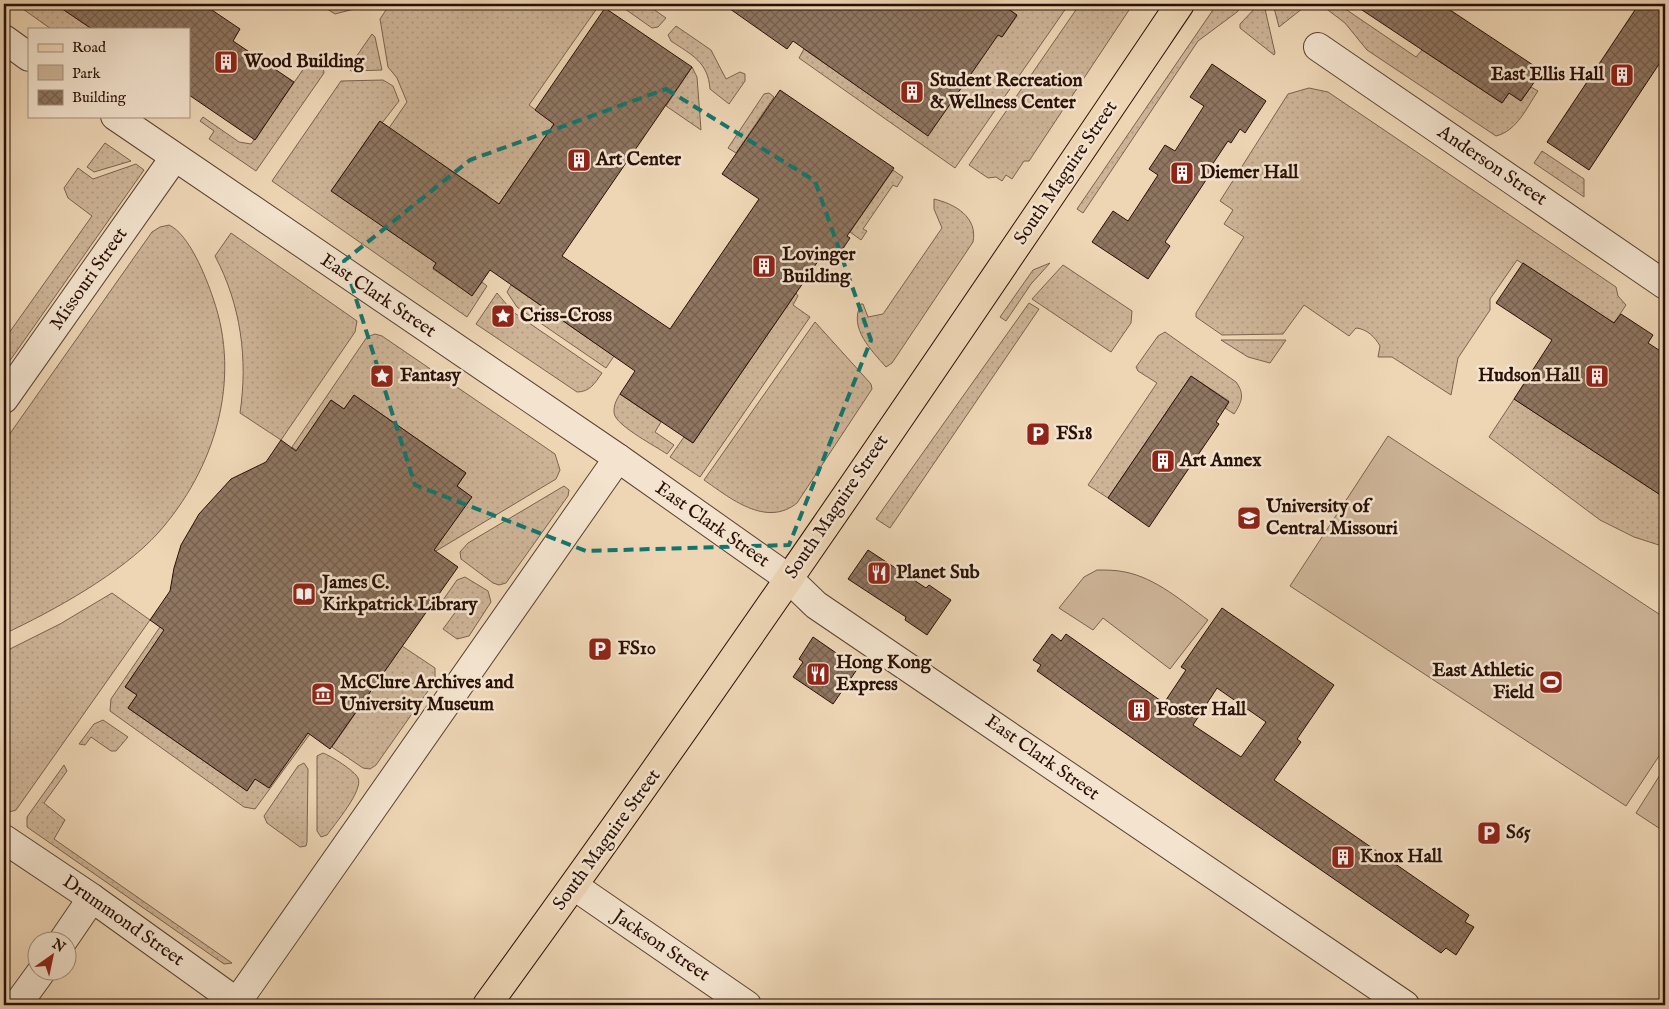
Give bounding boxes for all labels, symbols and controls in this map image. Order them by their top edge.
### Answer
legend [28,28,190,118]
text: Road [72,38,107,57]
building icon: Wood Building [213,49,239,75]
place label: Wood Building [243,50,365,74]
building icon: East Ellis Hall [1609,62,1635,88]
place label: East Ellis Hall [1491,63,1605,87]
text: Park [72,64,102,83]
place label: Student Recreation & Wellness Center [930,69,1083,115]
building icon: Student Recreation & Wellness Center [899,79,925,105]
text: Building [72,88,127,107]
street label: South Maguire Street [1009,96,1123,250]
street label: Anderson Street [1432,120,1552,212]
building icon: Art Center [566,147,592,173]
place label: Art Center [595,148,682,172]
building icon: Diemer Hall [1169,160,1195,186]
place label: Diemer Hall [1200,161,1299,185]
street label: Missouri Street [45,223,133,335]
place label: Lovinger Building [782,243,856,289]
street label: East Clark Street [316,249,441,344]
building icon: Lovinger Building [751,253,777,279]
place icon: Criss-Cross [490,303,516,329]
place label: Criss-Cross [520,304,612,328]
place icon: Fantasy [369,363,395,389]
building icon: Hudson Hall [1584,363,1610,389]
place label: Fantasy [400,364,461,388]
place label: Hudson Hall [1478,364,1581,388]
parking icon: FS18 [1025,421,1051,447]
place label: FS18 [1056,422,1092,446]
street label: South Maguire Street [780,430,894,584]
building icon: Art Annex [1150,448,1176,474]
place label: Art Annex [1179,449,1262,473]
street label: East Clark Street [650,477,774,574]
place label: University of Central Missouri [1265,495,1398,541]
school or university icon: University of Central Missouri [1236,505,1262,531]
restaurant icon: Planet Sub [866,560,892,586]
place label: Planet Sub [896,561,980,585]
place label: James C. Kirkpatrick Library [319,571,478,617]
library icon: James C. Kirkpatrick Library [291,581,317,607]
parking icon: FS10 [587,636,613,662]
place label: FS10 [618,637,656,661]
place label: Hong Kong Express [836,651,932,697]
place label: East Athletic Field [1432,659,1535,705]
restaurant icon: Hong Kong Express [805,661,831,687]
sports icon: East Athletic Field [1538,669,1564,695]
place label: McClure Archives and University Museum [339,671,515,717]
museum icon: McClure Archives and University Museum [310,681,336,707]
building icon: Foster Hall [1126,697,1152,723]
place label: Foster Hall [1156,698,1247,722]
street label: East Clark Street [980,710,1104,807]
street label: South Maguire Street [548,764,667,915]
parking icon: S65 [1476,820,1502,846]
place label: S65 [1506,821,1531,845]
building icon: Knox Hall [1330,844,1356,870]
place label: Knox Hall [1360,845,1443,869]
street label: Drummond Street [57,870,189,972]
street label: Jackson Street [606,904,715,988]
north arrow [28,932,78,982]
text: N [48,935,69,957]

